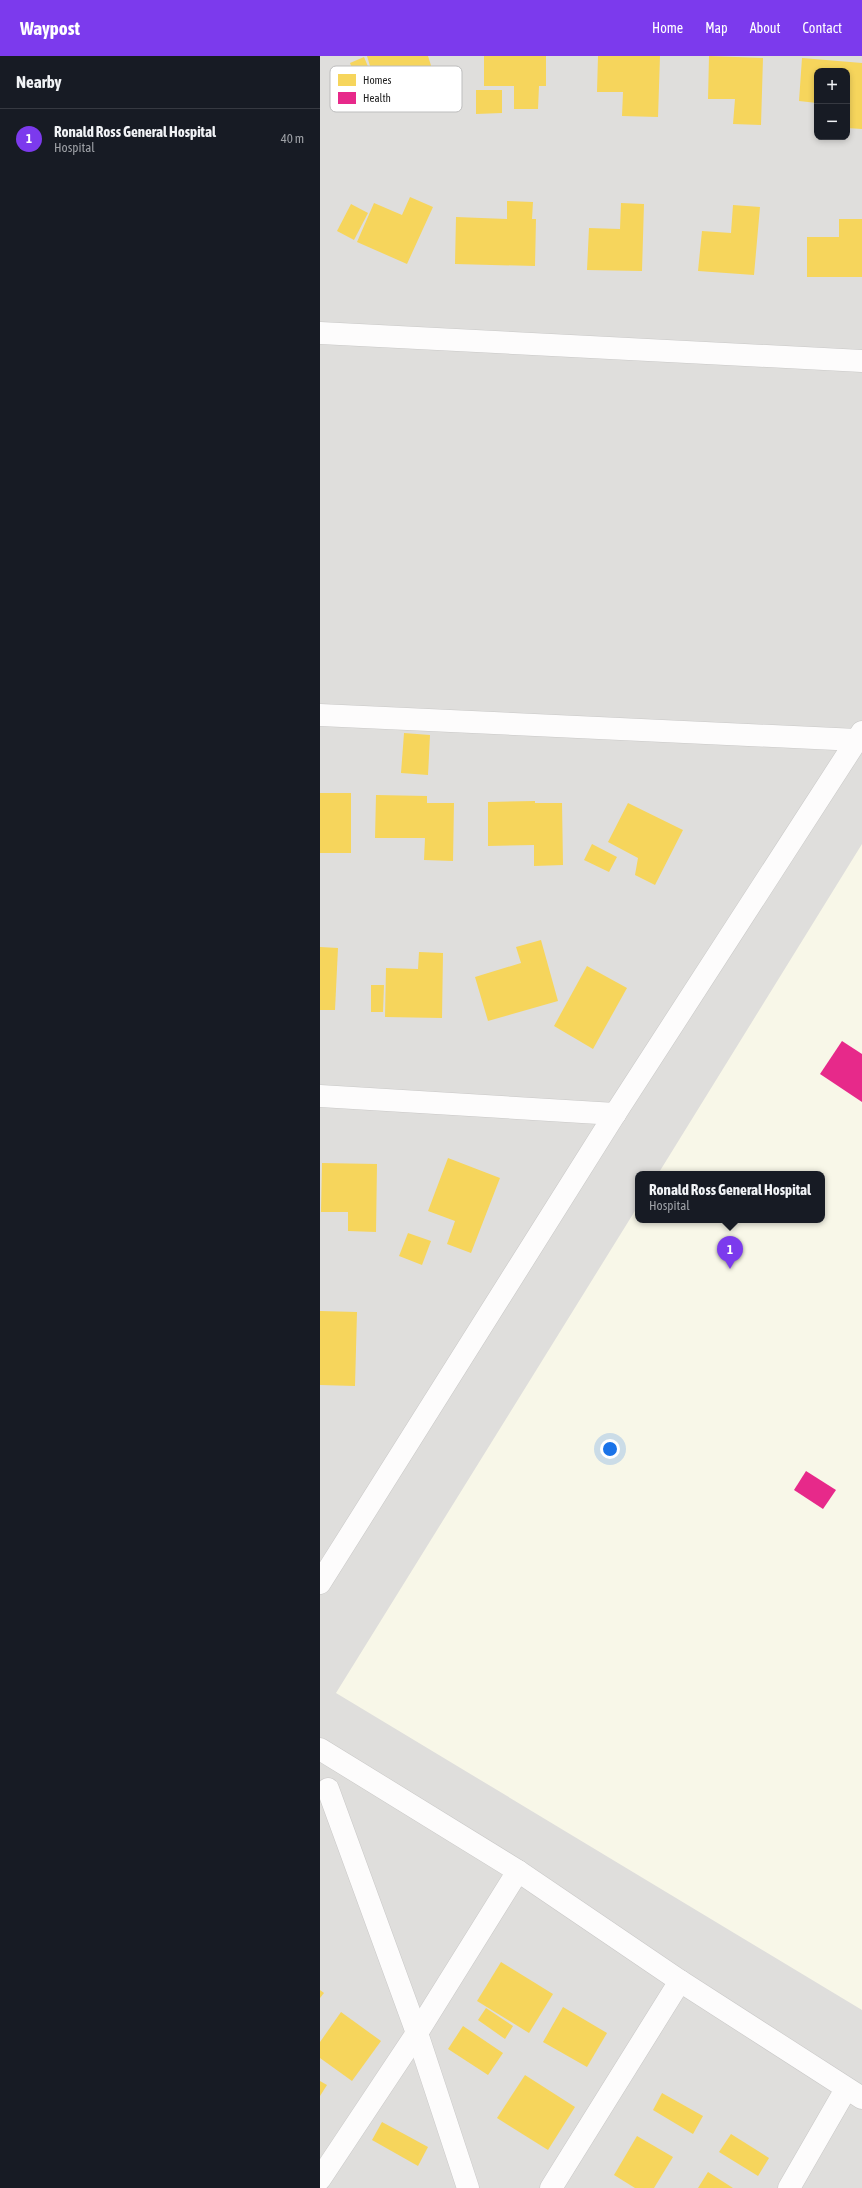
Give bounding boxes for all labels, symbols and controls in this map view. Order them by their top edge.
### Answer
text: Waypost [20,17,80,39]
text: Home [652,20,683,36]
text: Map [705,20,728,36]
text: About [750,20,781,36]
text: Contact [803,20,842,36]
legend [330,66,462,112]
map controls [814,68,850,140]
button: + [814,68,850,104]
text: Nearby [16,72,62,92]
text: Homes [363,74,391,86]
text: Health [363,92,391,104]
button: − [814,104,850,140]
text: Ronald Ross General Hospital [54,123,216,140]
text: 1 [26,131,32,146]
text: 40 m [281,131,304,146]
text: Hospital [54,140,95,155]
popup [635,1171,825,1223]
text: Ronald Ross General Hospital [649,1181,811,1198]
text: Hospital [649,1198,690,1213]
pin: 1 [717,1236,743,1269]
your location [600,1439,620,1459]

